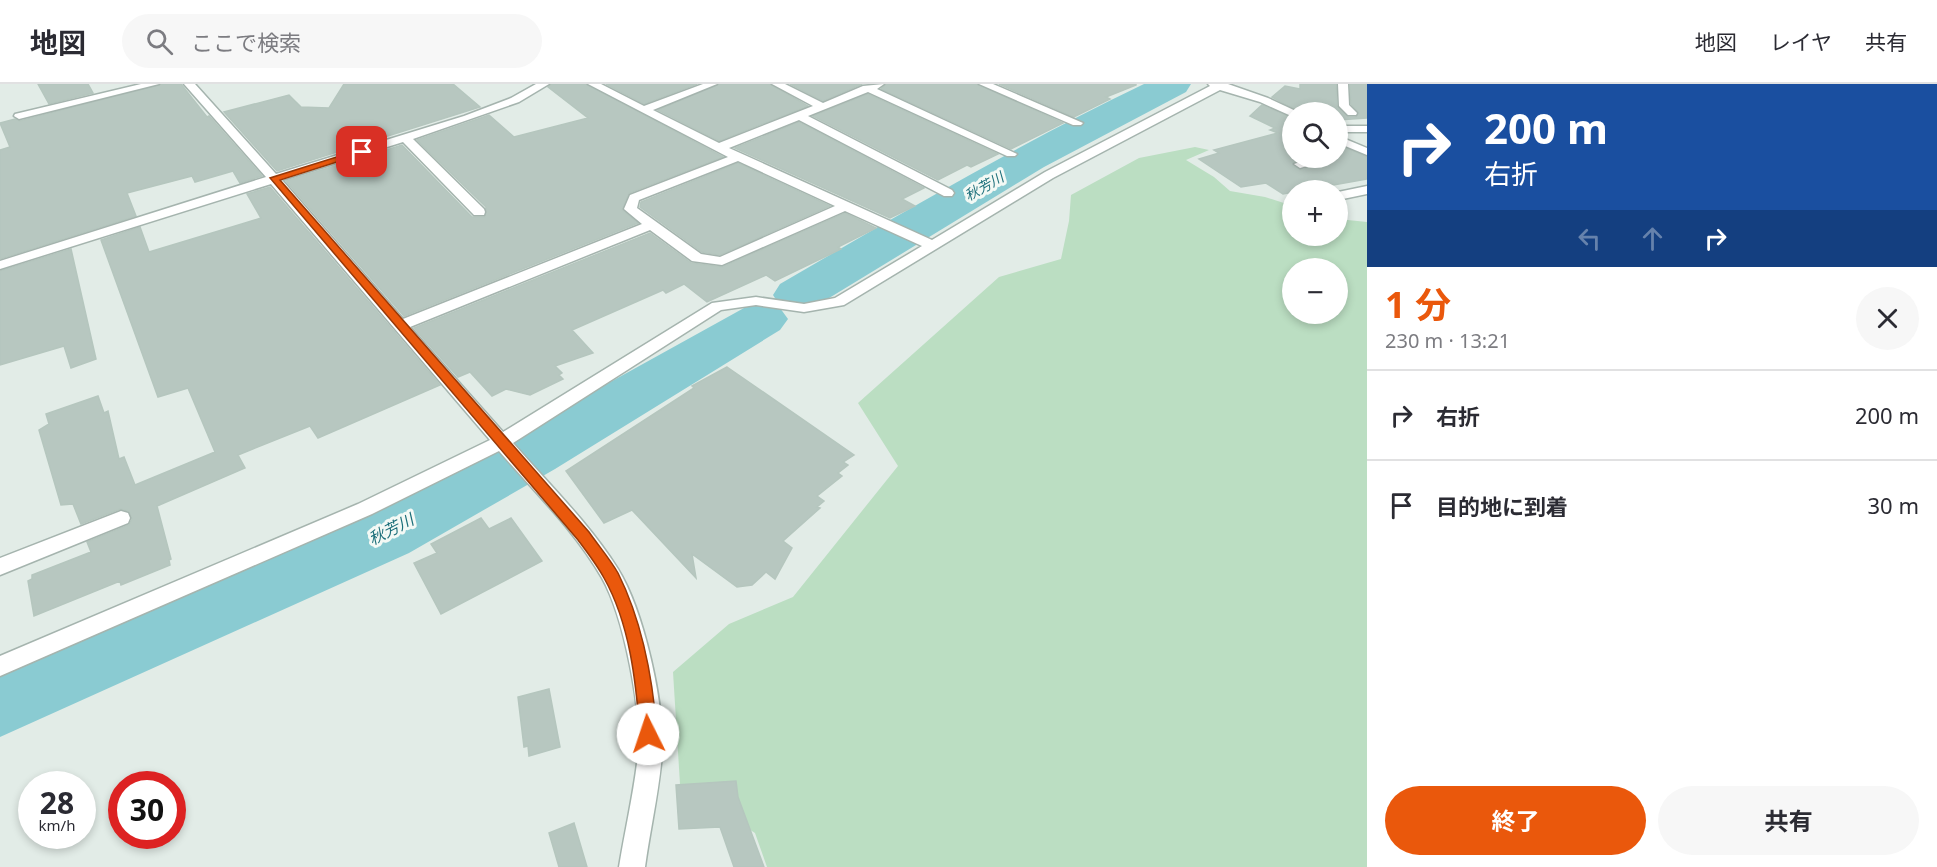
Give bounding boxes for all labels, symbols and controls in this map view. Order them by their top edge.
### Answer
search box [122,14,542,68]
text: 地図 [30,23,86,61]
icon: search [143,25,176,58]
text: ここで検索 [191,27,301,57]
text: 地図 [1695,28,1737,56]
text: レイヤ [1770,28,1832,56]
text: 共有 [1865,28,1907,56]
text: 200 m [1484,99,1608,156]
map controls [1282,102,1348,324]
button: search [1282,102,1348,168]
icon: right [1385,108,1463,186]
pin [336,126,387,177]
icon: arrive [345,135,378,168]
text: 右折 [1484,155,1538,192]
water label: 秋芳川 [961,166,1009,205]
button: + [1282,180,1348,246]
icon: left [1573,222,1606,255]
icon: ahead [1636,222,1669,255]
icon: right [1699,222,1732,255]
button: − [1282,258,1348,324]
text: 1 分 [1385,280,1451,329]
button: close [1856,287,1919,350]
text: 230 m · 13:21 [1385,327,1510,354]
icon: right [1385,399,1418,432]
text: 200 m [1855,400,1919,430]
text: 右折 [1436,401,1480,431]
icon: arrive [1385,489,1418,522]
text: 30 m [1868,490,1919,520]
text: 目的地に到着 [1436,491,1568,521]
water label: 秋芳川 [365,507,419,550]
position arrow [616,702,680,766]
speed limit sign: 30 [108,771,186,849]
text: 28 [40,782,74,823]
button: 終了 [1385,786,1646,855]
button: 共有 [1658,786,1919,855]
text: km/h [39,815,75,835]

